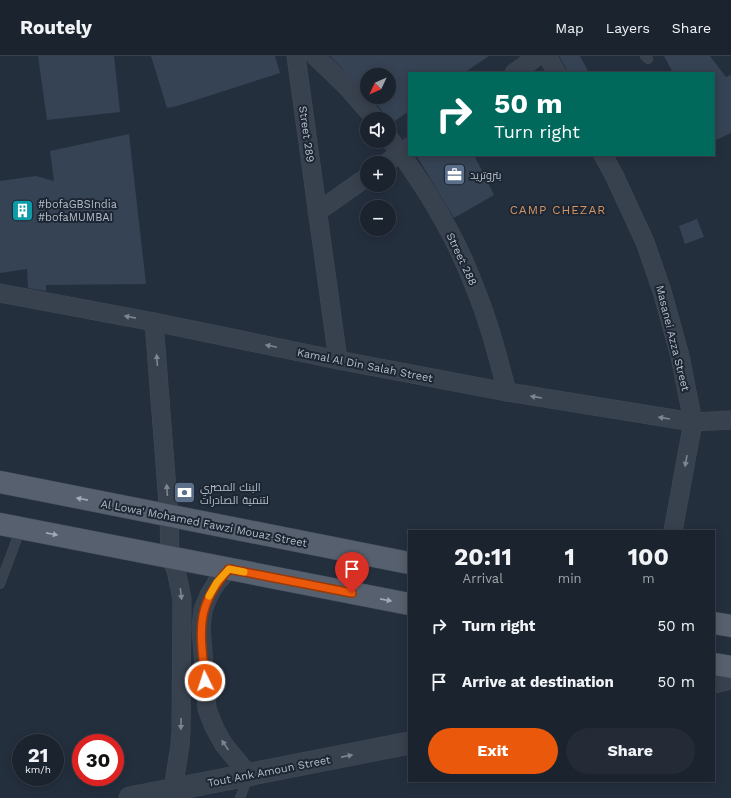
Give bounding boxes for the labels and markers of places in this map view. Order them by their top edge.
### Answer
office icon: بتروتريد [441,162,467,188]
place label: بتروتريد [470,169,501,182]
building icon: #bofaGBSIndia #bofaMUMBAI [10,197,36,223]
place label: #bofaGBSIndia #bofaMUMBAI [38,198,117,224]
bank icon: البنك المصري لتنمية الصادرات [172,480,198,506]
place label: البنك المصري لتنمية الصادرات [200,481,269,507]
pin [335,552,369,593]

